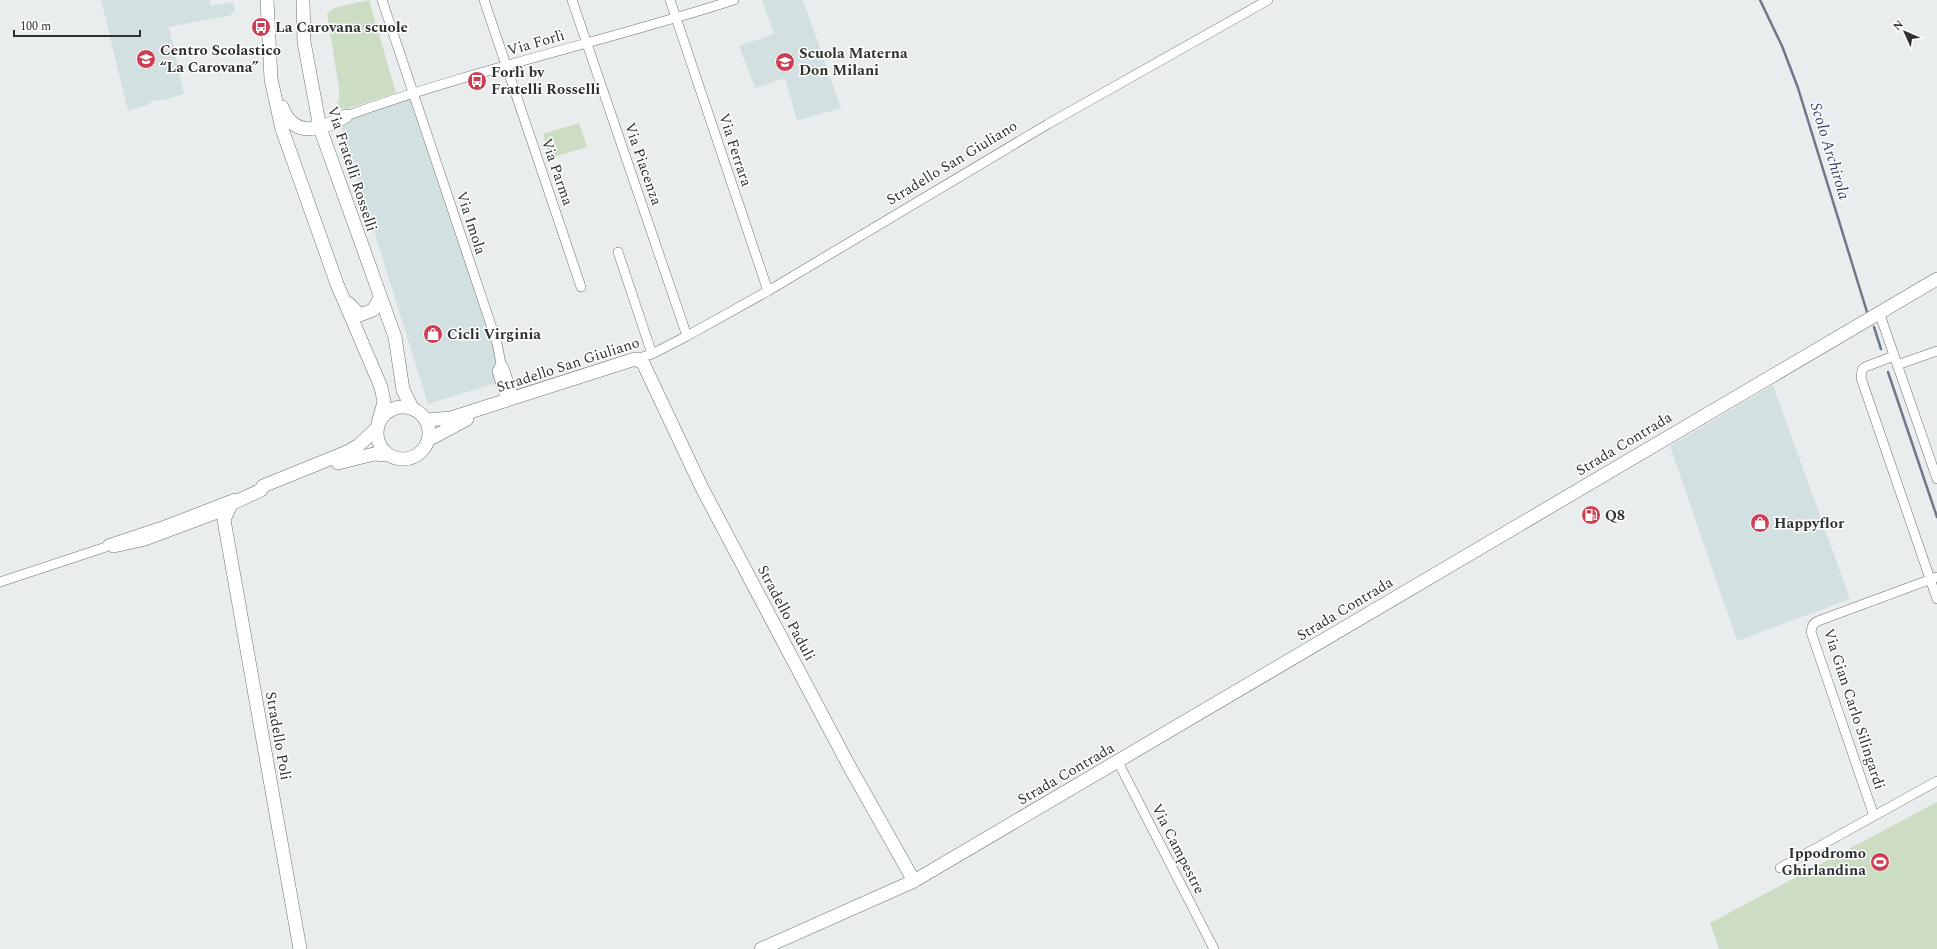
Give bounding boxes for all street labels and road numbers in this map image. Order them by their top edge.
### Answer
street label: Via Forlì [505,24,567,62]
street label: Via Fratelli Rosselli [321,103,383,235]
street label: Via Ferrara [712,110,758,190]
street label: Stradello San Giuliano [882,115,1022,211]
street label: Via Piacenza [618,120,668,209]
street label: Via Parma [535,135,579,209]
street label: Via Imola [450,188,492,258]
street label: Stradello San Giuliano [493,331,643,399]
street label: Strada Contrada [1571,406,1677,482]
street label: Stradello Paduli [751,561,821,665]
street label: Strada Contrada [1292,571,1398,647]
street label: Via Gian Carlo Silingardi [1817,625,1891,793]
street label: Stradello Poli [259,690,297,782]
street label: Strada Contrada [1013,737,1119,811]
street label: Via Campestre [1145,800,1211,898]

